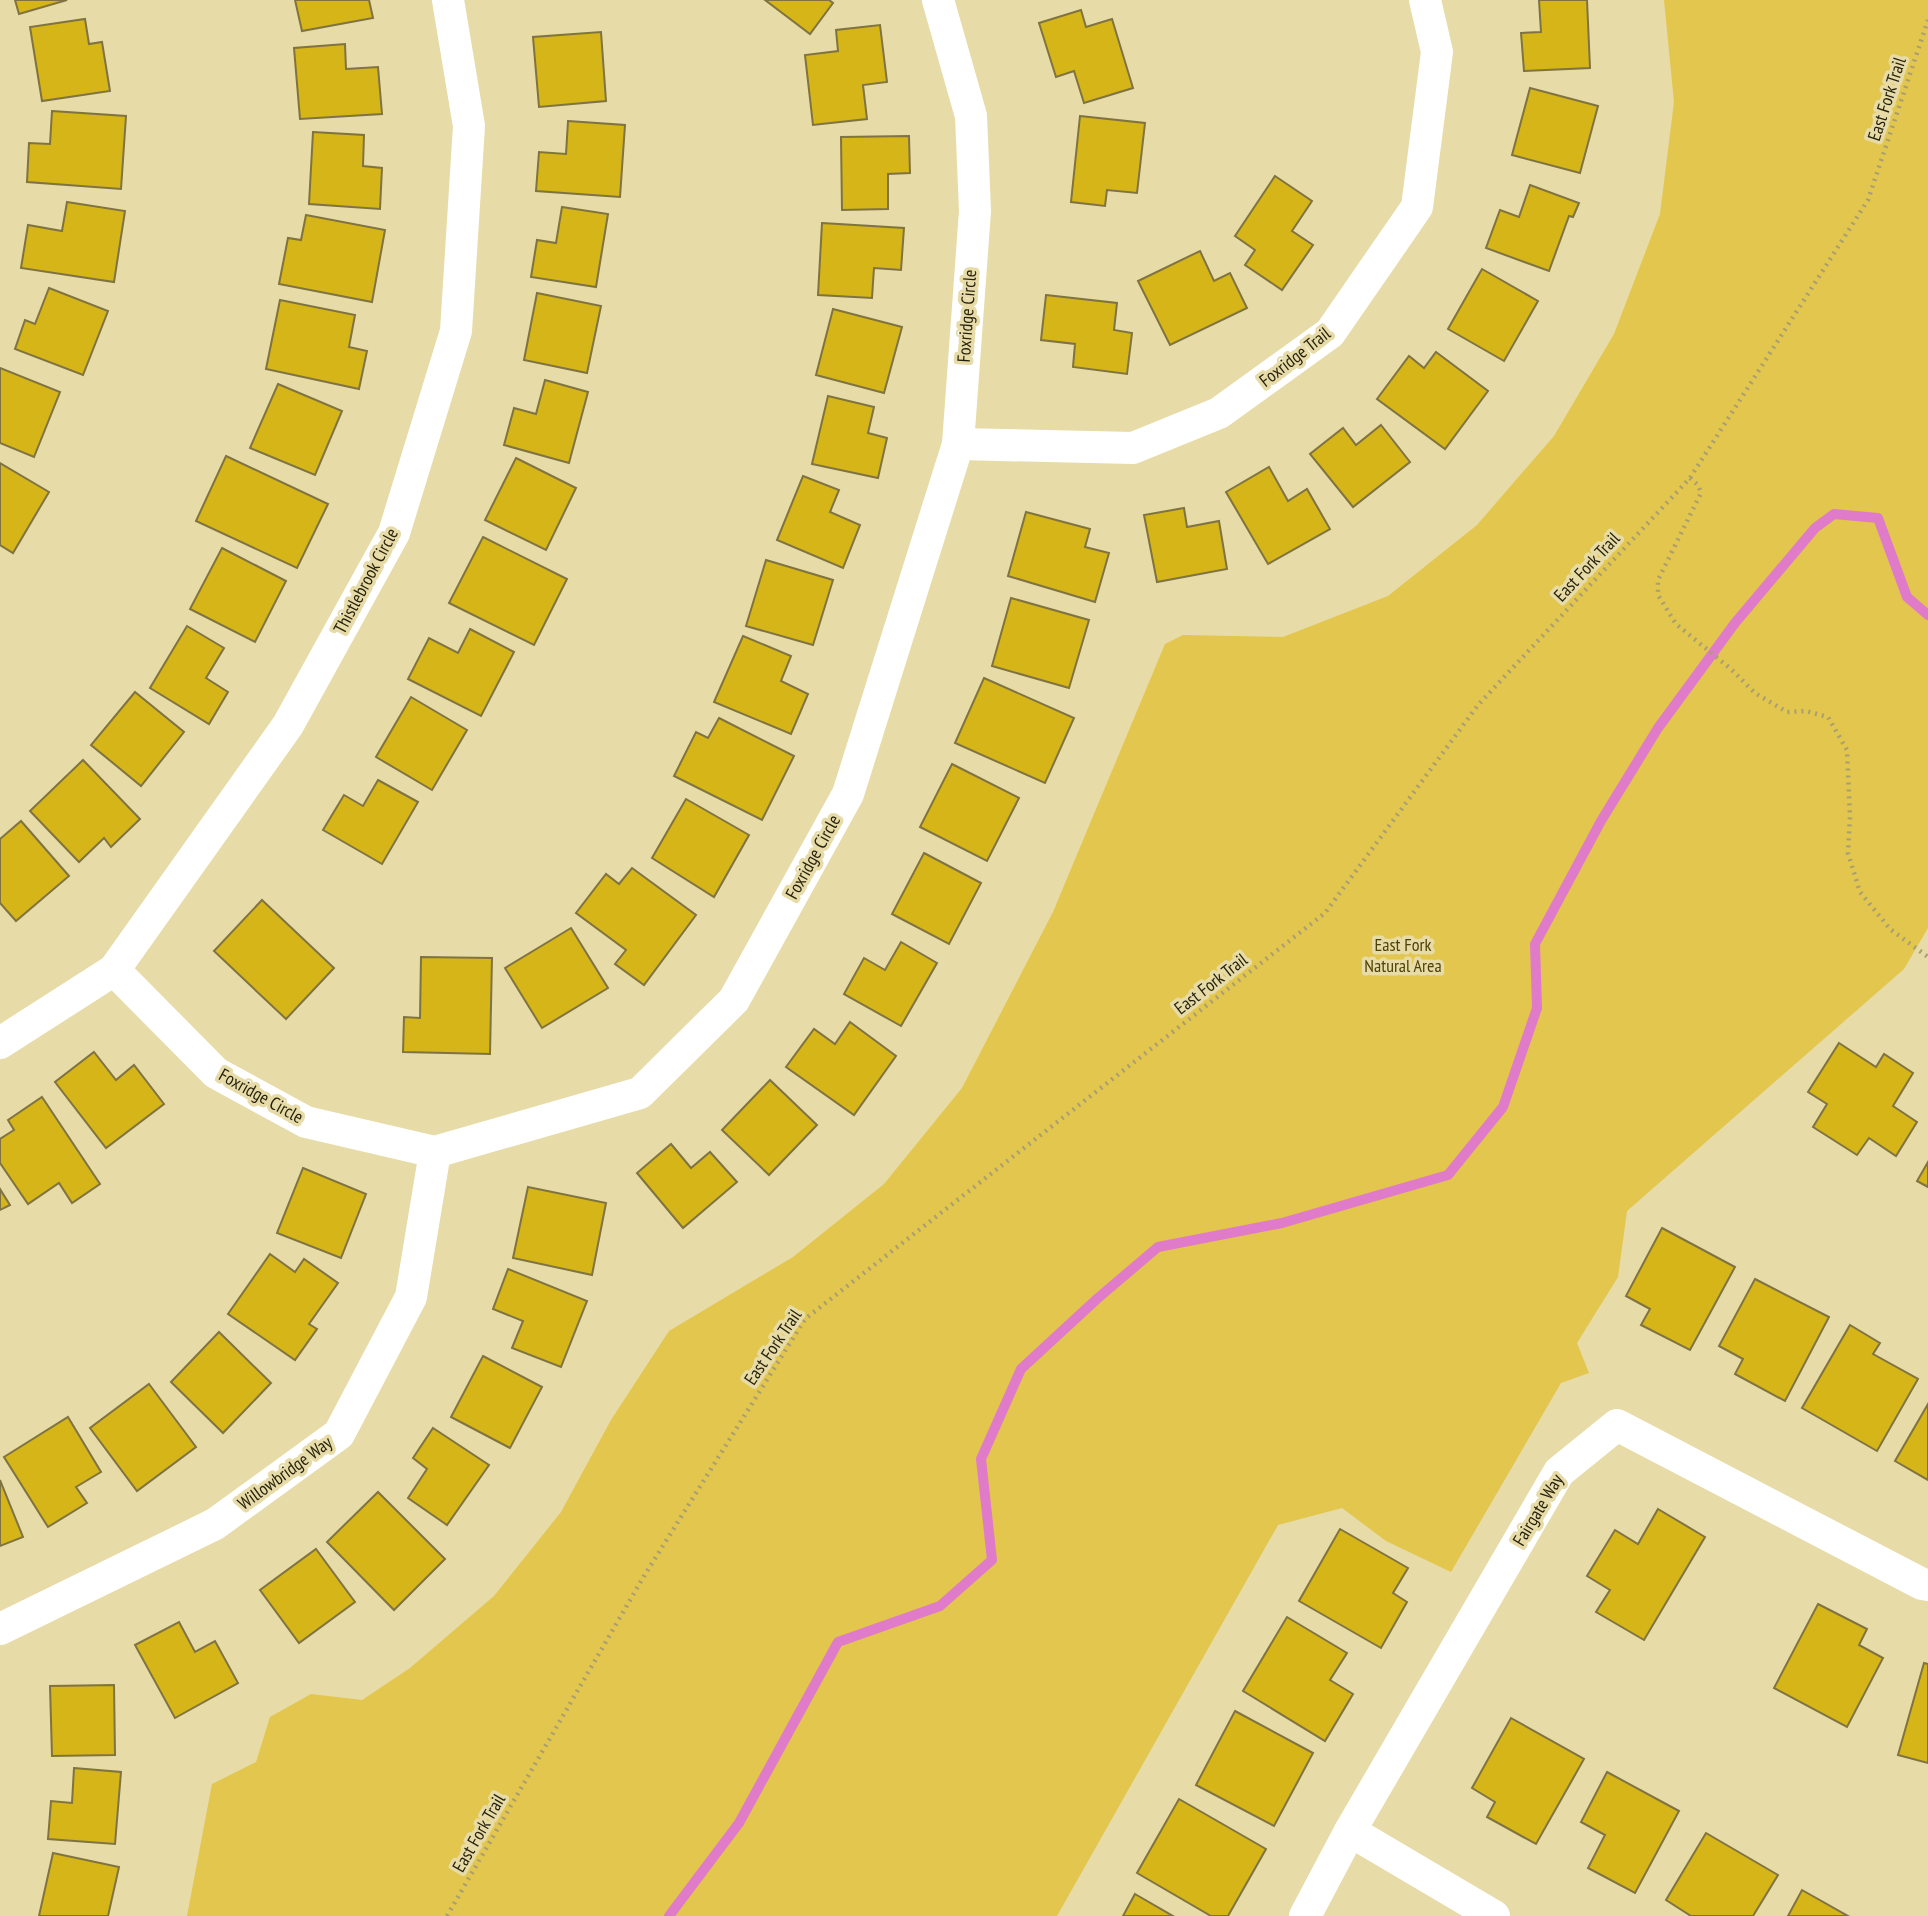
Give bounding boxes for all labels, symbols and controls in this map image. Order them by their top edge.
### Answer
street label: East Fork Trail [1862,53,1911,144]
street label: Foxridge Circle [952,269,981,363]
street label: Foxridge Trail [1254,321,1336,392]
street label: Thistlebrook Circle [328,524,403,638]
street label: East Fork Trail [1549,527,1625,606]
street label: Foxridge Circle [780,810,845,903]
park label: East Fork Natural Area [1364,933,1442,977]
street label: East Fork Trail [1170,947,1253,1019]
street label: Foxridge Circle [215,1063,308,1128]
street label: East Fork Trail [739,1304,807,1389]
street label: Willowbridge Way [233,1430,337,1515]
street label: Fairgate Way [1507,1469,1568,1550]
street label: East Fork Trail [447,1789,511,1876]

